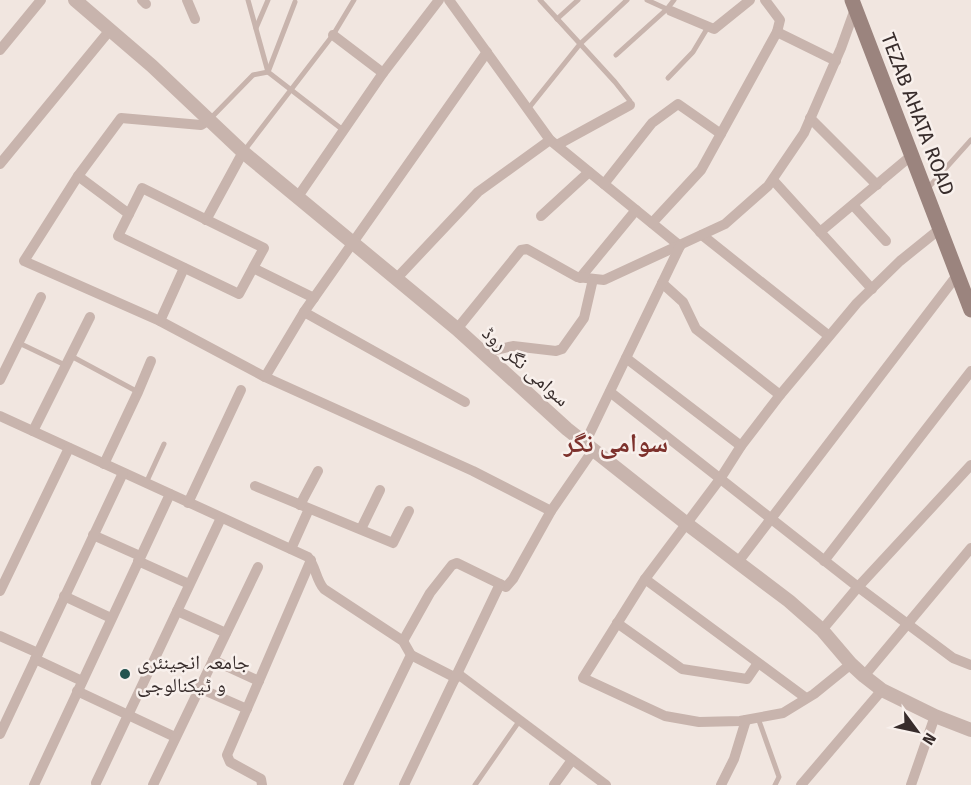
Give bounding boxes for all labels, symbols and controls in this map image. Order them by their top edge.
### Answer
street label: TEZAB AHATA ROAD [876,30,960,198]
street label: سوامی نگر روڈ [478,321,574,411]
district label: سوامی نگر [563,428,668,459]
place label: جامعہ انجینئری و ٹیکنالوجی [137,650,250,697]
marker: جامعہ انجینئری و ٹیکنالوجی [118,667,132,681]
north arrow [887,701,947,761]
text: N [918,729,940,749]

